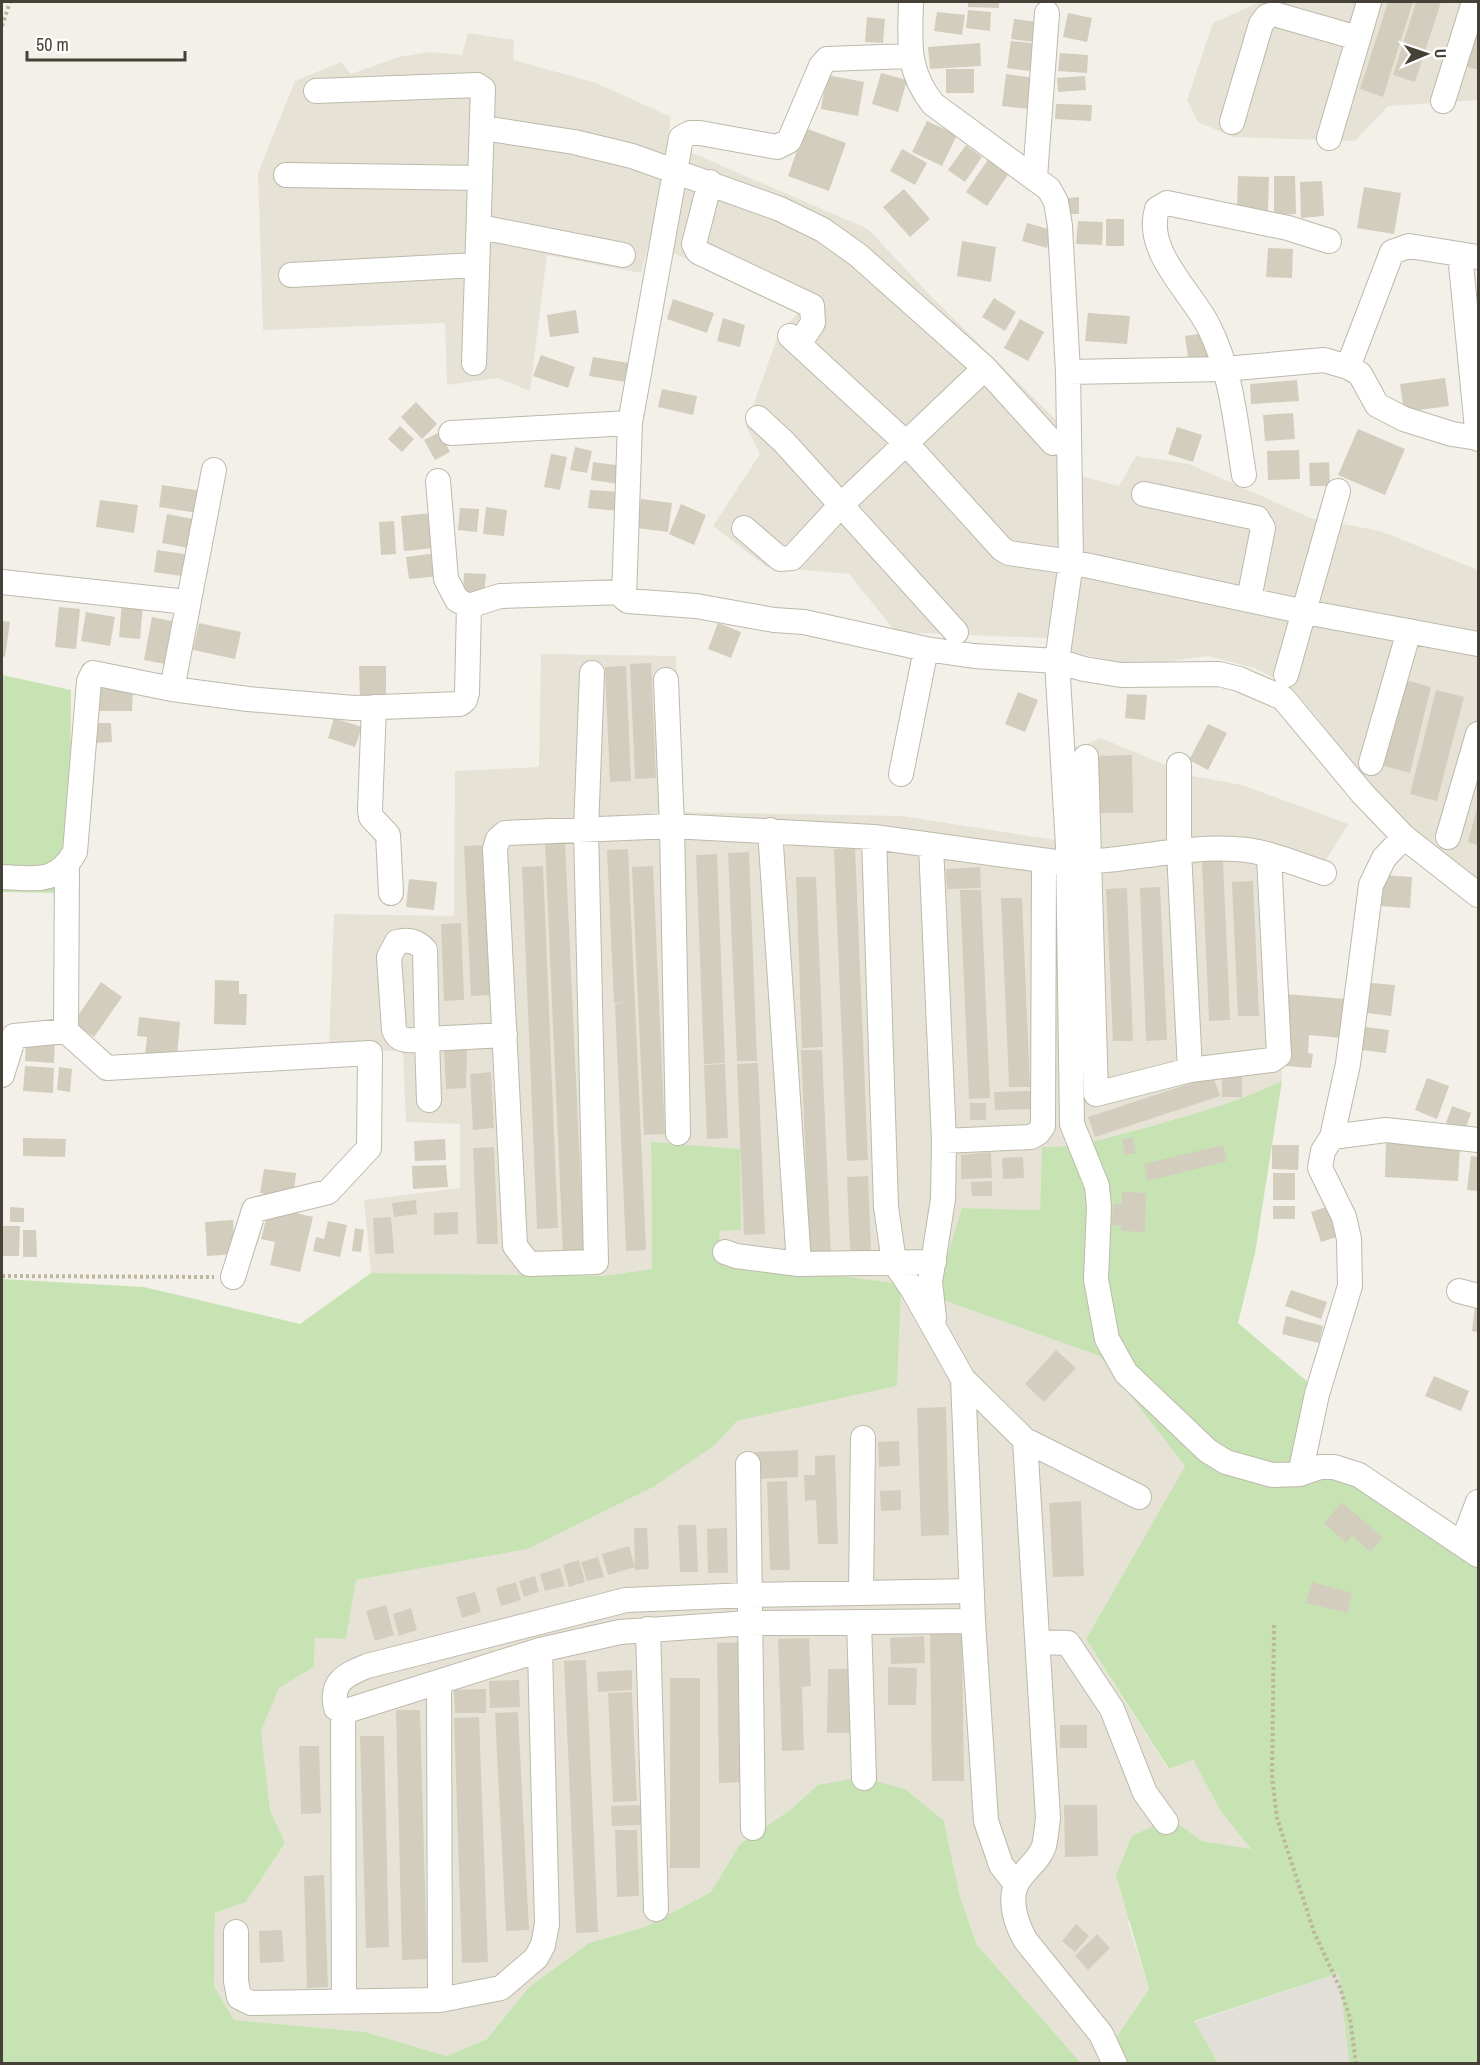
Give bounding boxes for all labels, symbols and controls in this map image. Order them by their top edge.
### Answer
scale bar [27,24,184,62]
north arrow [1396,24,1456,84]
text: 50 m [36,32,69,57]
text: U [1430,48,1452,59]

